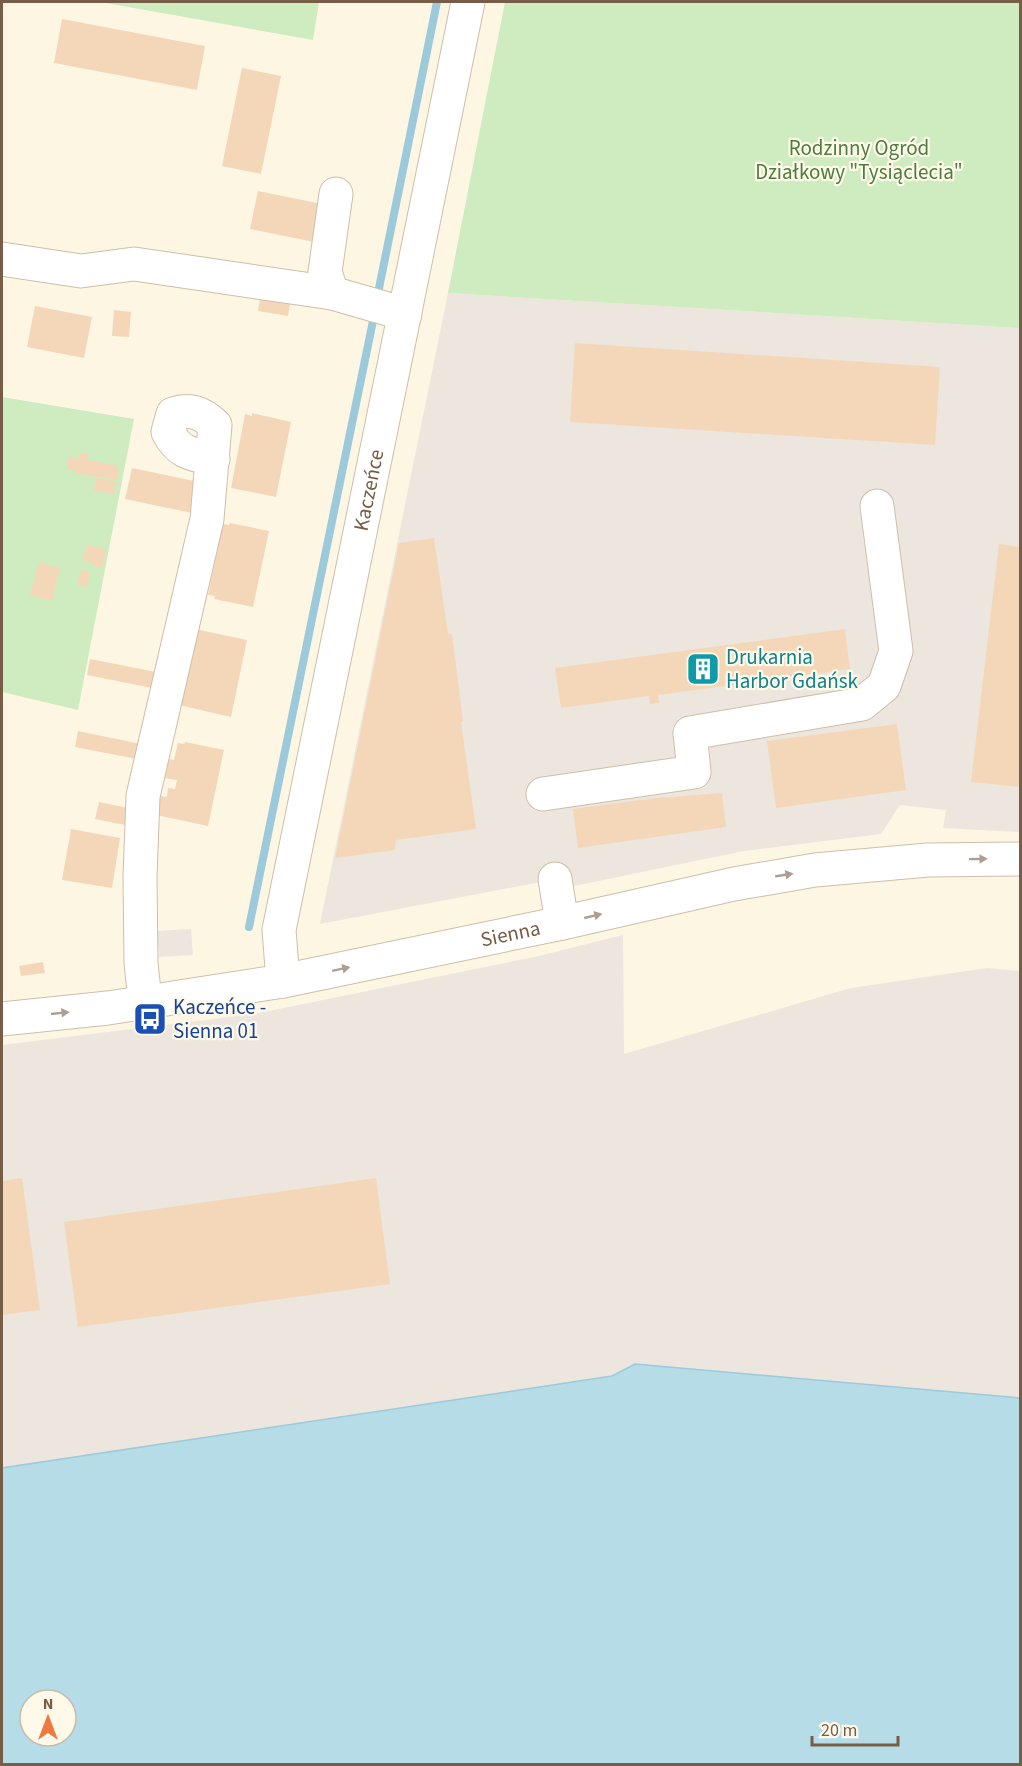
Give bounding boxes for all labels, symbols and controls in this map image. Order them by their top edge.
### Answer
park label: Rodzinny Ogród Działkowy "Tysiąclecia" [755,133,963,187]
street label: Kaczeńce [346,447,392,534]
place label: Drukarnia Harbor Gdańsk [726,642,859,696]
building icon: Drukarnia Harbor Gdańsk [685,651,721,687]
one-way arrow [968,855,987,864]
one-way arrow [774,871,793,880]
one-way arrow [584,910,602,920]
street label: Sienna [478,913,543,955]
one-way arrow [331,964,350,973]
place label: Kaczeńce - Sienna 01 [173,992,266,1046]
bus stop icon: Kaczeńce - Sienna 01 [132,1001,168,1037]
one-way arrow [50,1008,69,1018]
north arrow [18,1688,78,1748]
text: N [43,1693,53,1715]
scale bar [812,1709,898,1747]
text: 20 m [821,1718,857,1743]

